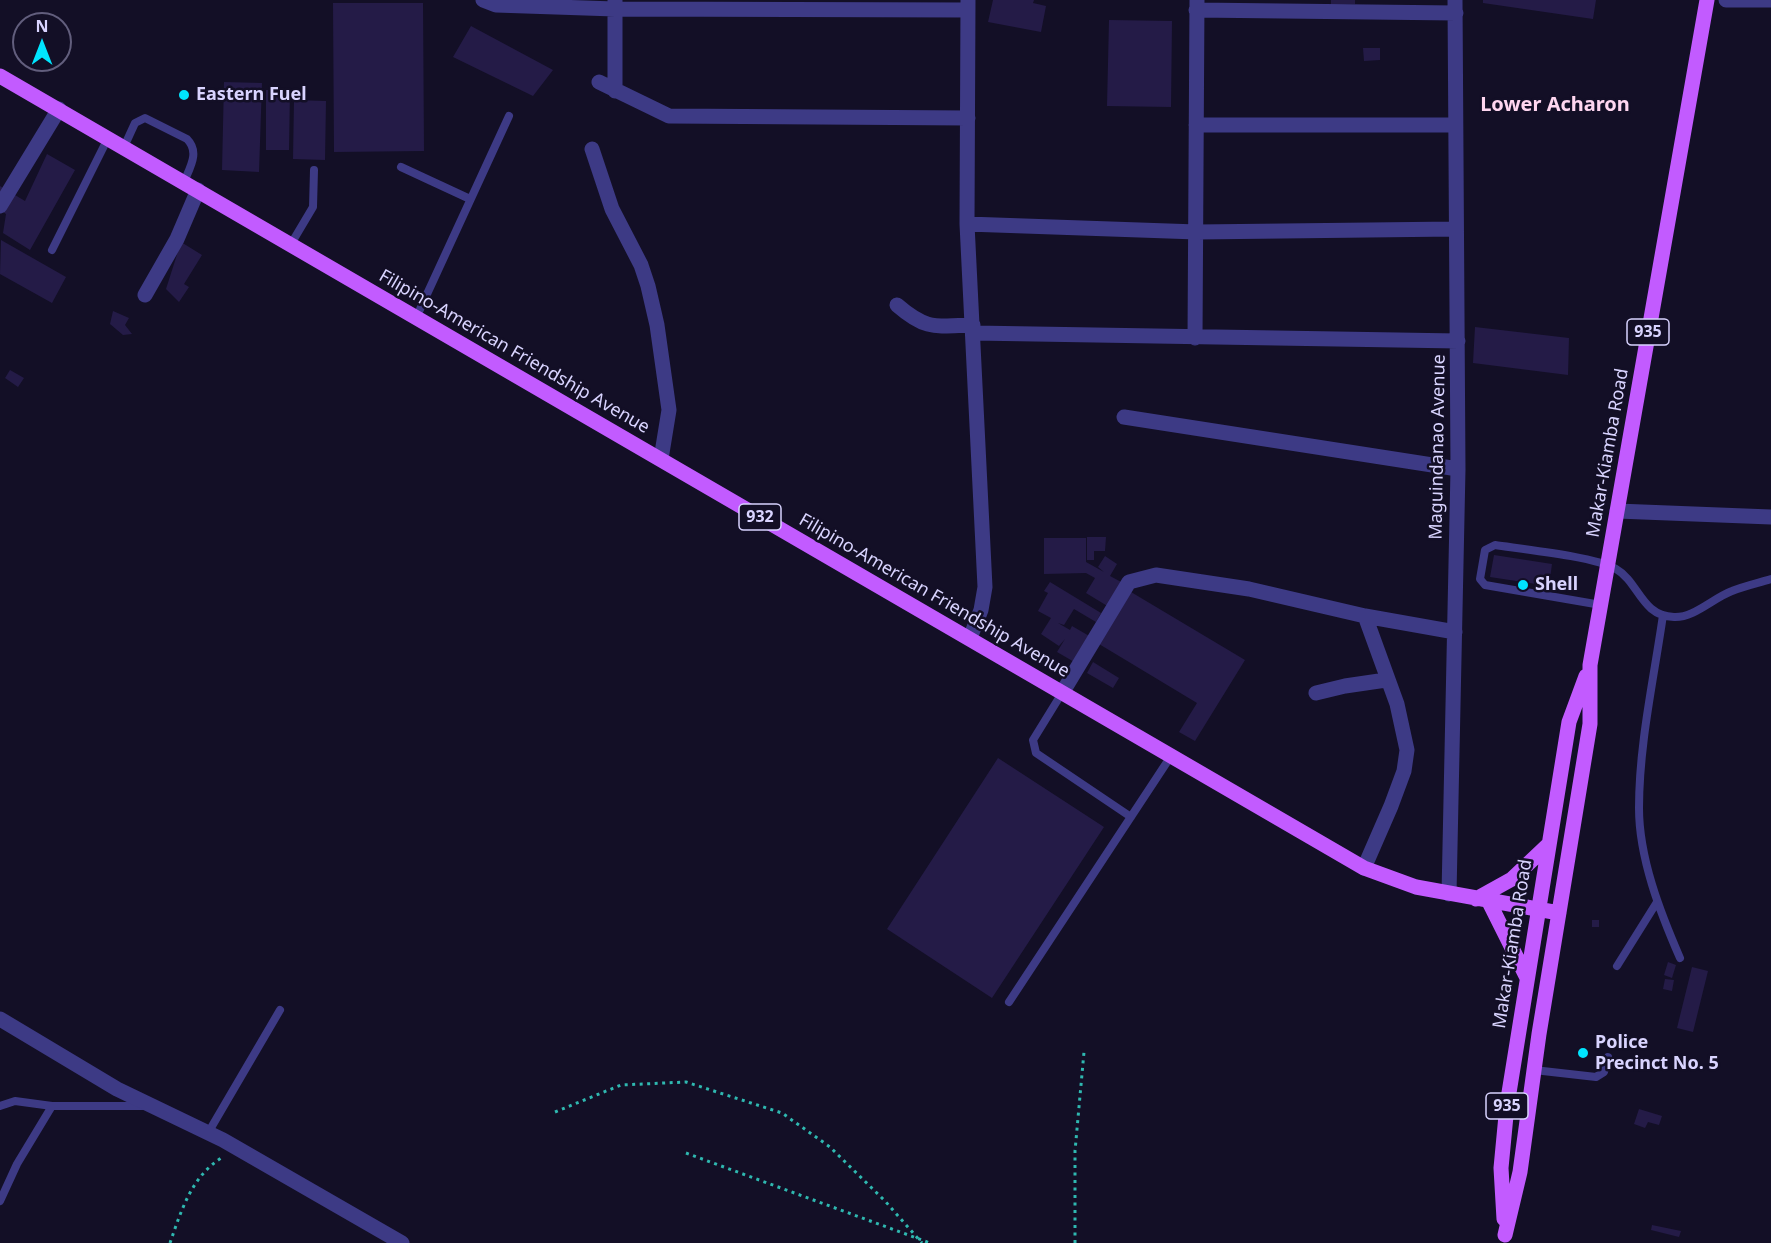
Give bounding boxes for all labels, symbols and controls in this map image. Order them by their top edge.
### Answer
north arrow [12,12,72,72]
text: N [35,15,49,37]
place label: Eastern Fuel [196,84,307,106]
marker: Eastern Fuel [177,88,191,102]
district label: Lower Acharon [1480,93,1630,117]
street label: Filipino-American Friendship Avenue [375,265,653,439]
road number: 935 [1627,319,1669,345]
street label: Maguindanao Avenue [1426,354,1450,540]
street label: Makar-Kiamba Road [1583,367,1633,539]
road number: 932 [739,504,781,530]
street label: Filipino-American Friendship Avenue [795,509,1073,683]
place label: Shell [1535,574,1578,596]
marker: Shell [1516,578,1530,592]
street label: Makar-Kiamba Road [1489,858,1537,1030]
place label: Police Precinct No. 5 [1595,1032,1719,1074]
marker: Police Precinct No. 5 [1576,1046,1590,1060]
road number: 935 [1486,1093,1528,1119]

